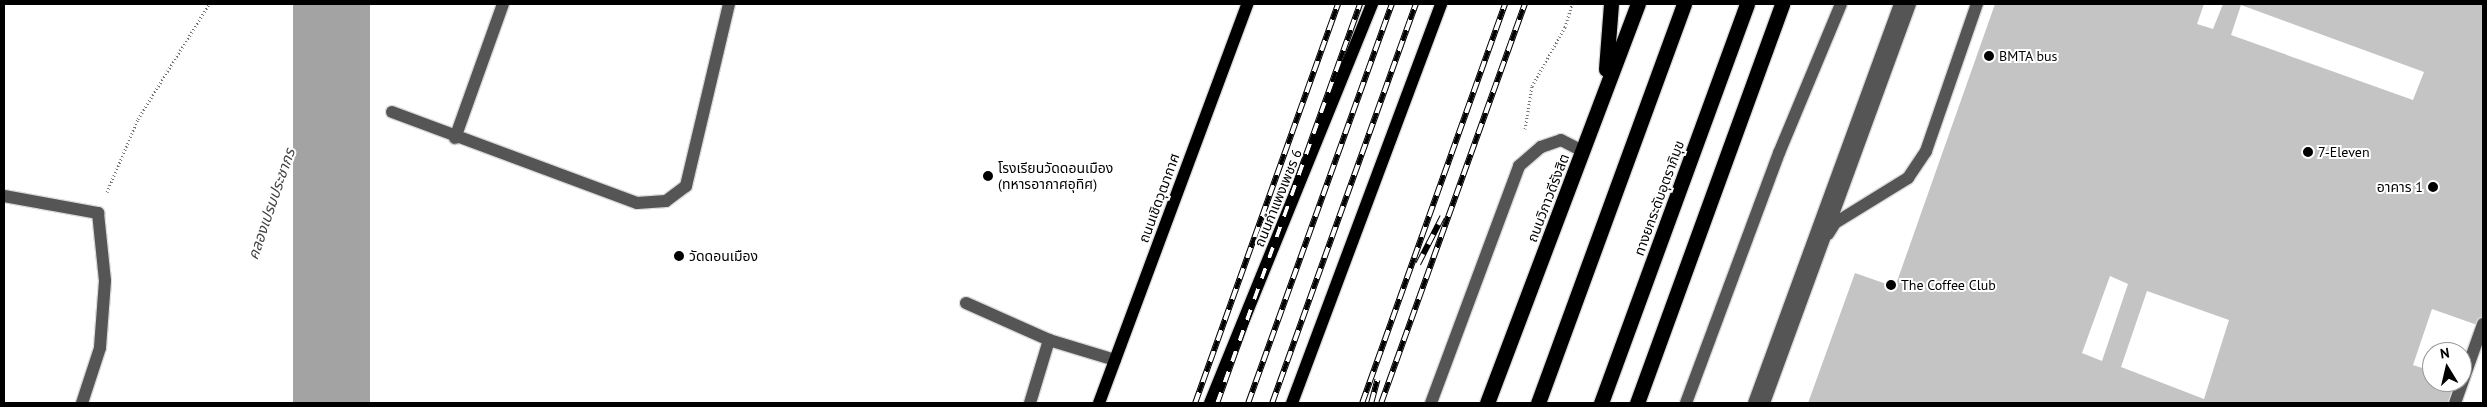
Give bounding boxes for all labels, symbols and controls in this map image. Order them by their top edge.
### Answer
place label: BMTA bus [1999,48,2058,64]
marker: BMTA bus [1983,50,1995,62]
street label: ทางยกระดับอุตราภิมุข [1630,138,1688,258]
place label: 7-Eleven [2318,144,2370,160]
water label: คลองเปรมประชากร [244,146,298,262]
marker: 7-Eleven [2302,146,2314,158]
street label: ถนนกำแพงเพชร 6 [1251,147,1305,249]
street label: ถนนเชิดวุฒากาศ [1135,151,1183,245]
street label: ถนนวิภาวดีรังสิต [1523,151,1573,245]
place label: โรงเรียนวัดดอนเมือง (ทหารอากาศอุทิศ) [998,160,1113,192]
marker: โรงเรียนวัดดอนเมือง (ทหารอากาศอุทิศ) [982,170,994,182]
place label: อาคาร 1 [2377,179,2423,195]
marker: อาคาร 1 [2427,181,2439,193]
place label: วัดดอนเมือง [689,248,758,264]
marker: วัดดอนเมือง [673,250,685,262]
place label: The Coffee Club [1901,277,1996,293]
marker: The Coffee Club [1885,279,1897,291]
north arrow [2422,342,2472,392]
text: N [2439,344,2451,363]

